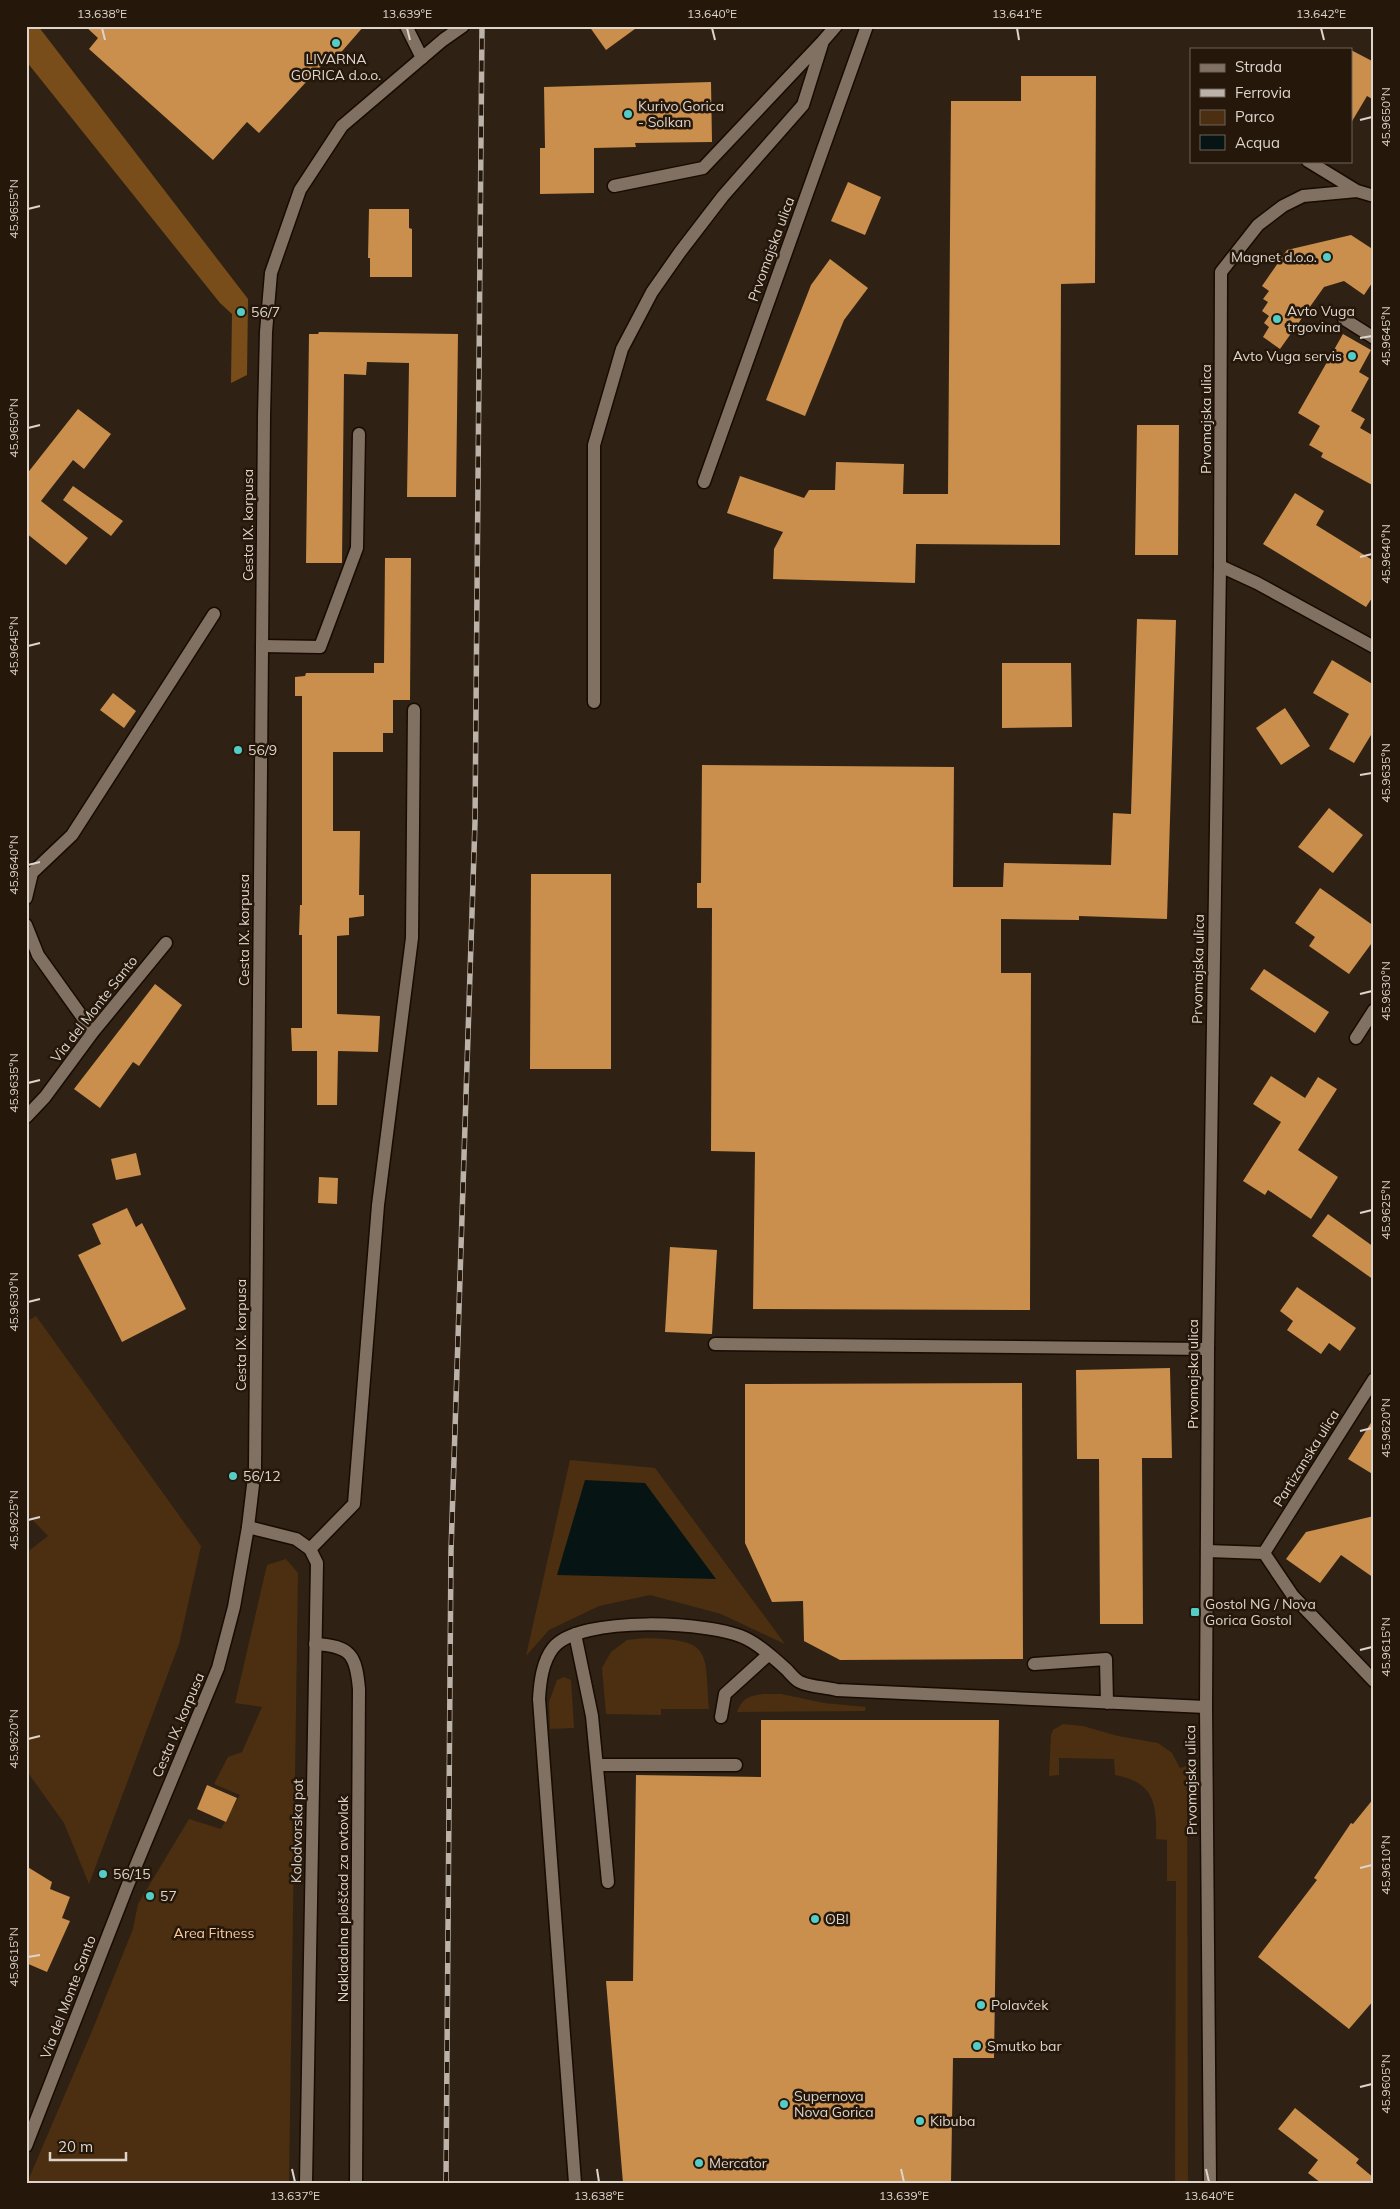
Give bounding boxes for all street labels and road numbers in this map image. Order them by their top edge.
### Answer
street label: Prvomajska ulica [744,194,798,304]
street label: Prvomajska ulica [1197,364,1215,474]
street label: Cesta IX. korpusa [239,469,257,581]
street label: Cesta IX. korpusa [235,874,253,986]
street label: Prvomajska ulica [1188,914,1208,1024]
street label: Via del Monte Santo [47,952,141,1066]
street label: Cesta IX. korpusa [232,1279,250,1391]
street label: Prvomajska ulica [1184,1319,1202,1429]
street label: Partizanska ulica [1269,1406,1343,1510]
street label: Cesta IX. korpusa [148,1670,208,1780]
street label: Prvomajska ulica [1181,1725,1201,1835]
street label: Kolodvorska pot [287,1779,307,1883]
street label: Nakladalna ploščad za avtovlak [334,1795,352,2002]
street label: Via del Monte Santo [36,1933,100,2061]

